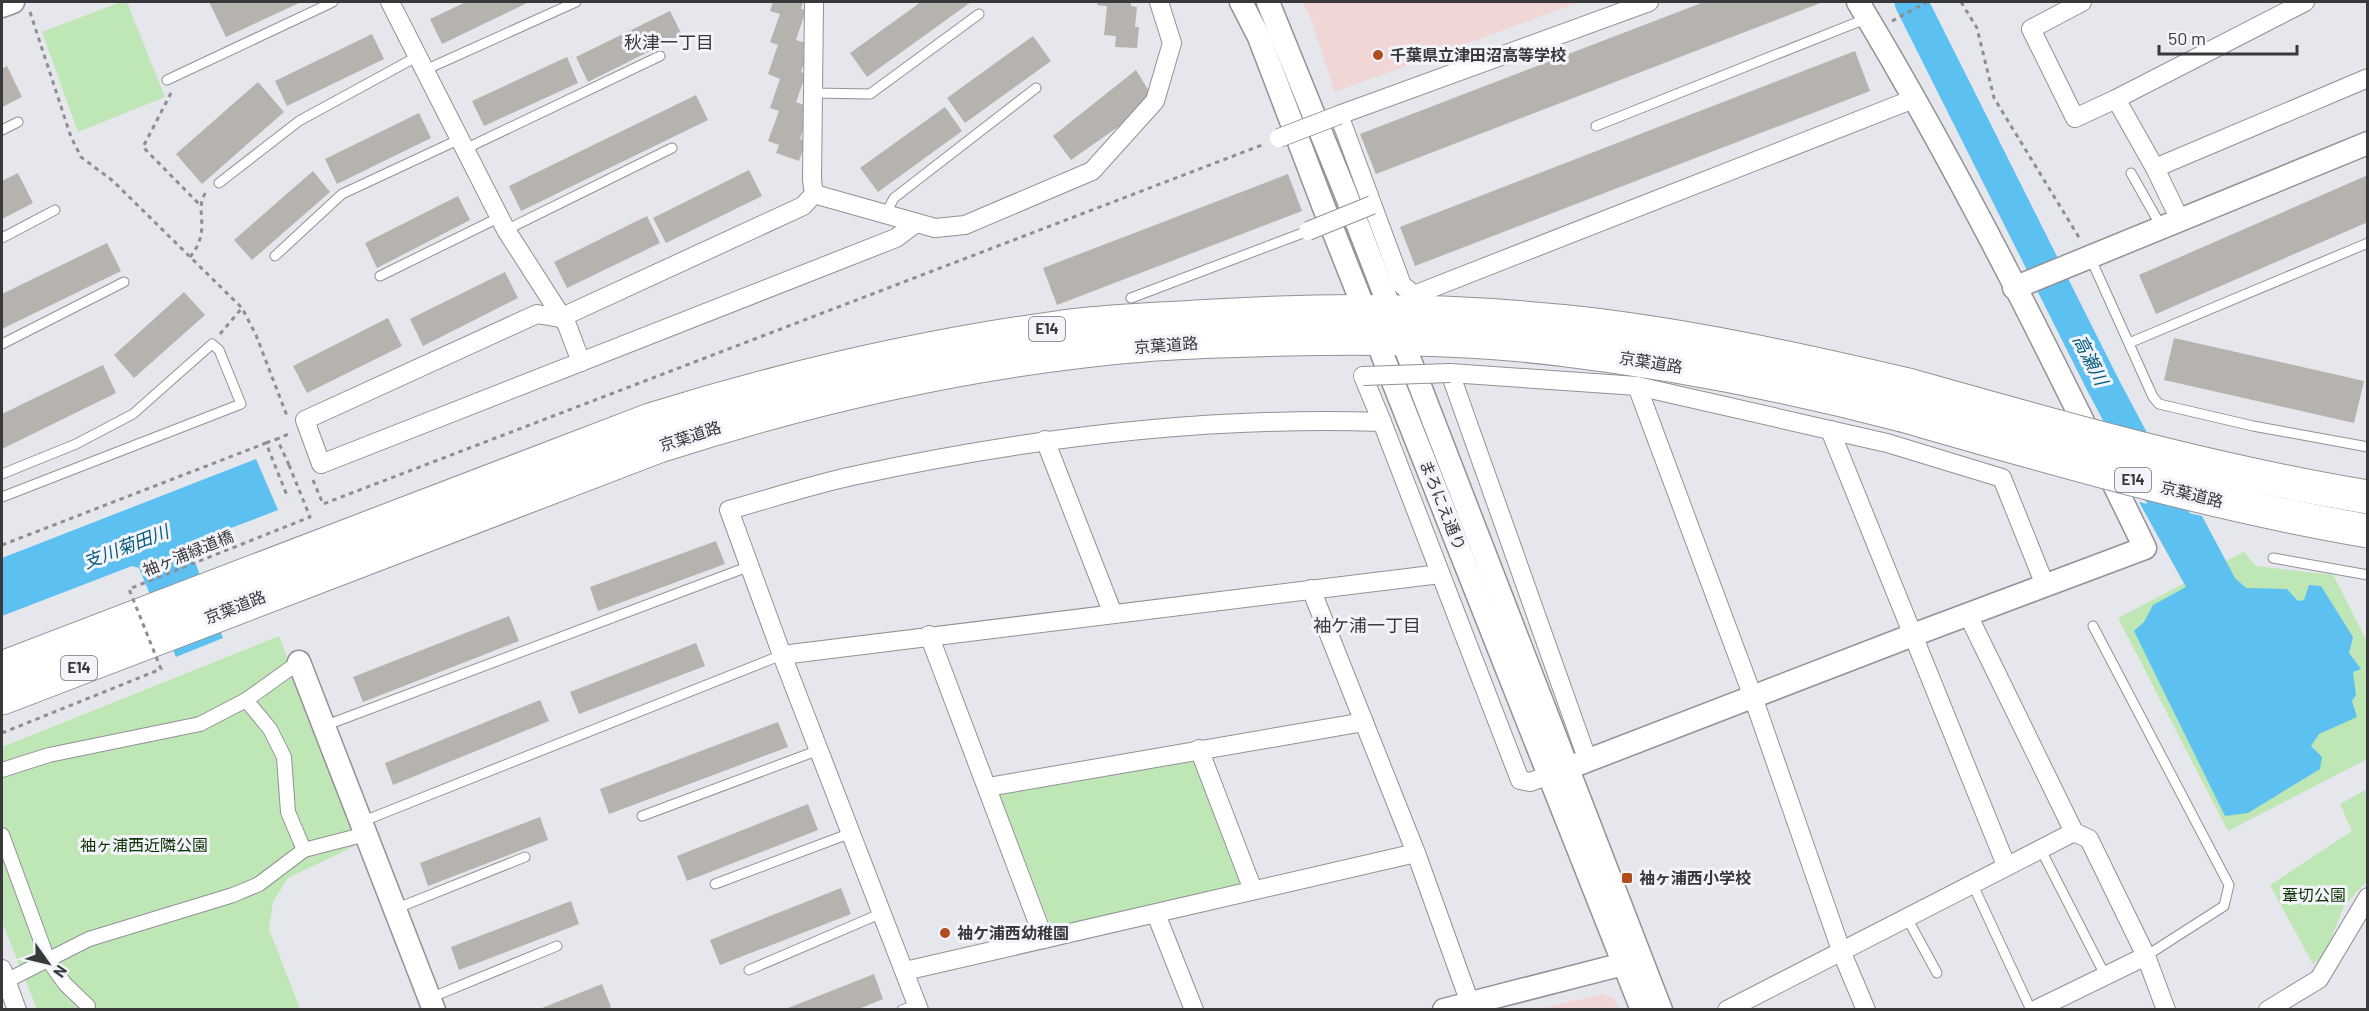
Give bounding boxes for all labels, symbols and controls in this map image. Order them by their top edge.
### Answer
scale bar [2159,18,2297,56]
text: 50 m [2168,27,2206,49]
district label: 秋津一丁目 [624,31,714,53]
place label: 千葉県立津田沼高等学校 [1390,45,1566,64]
marker: 千葉県立津田沼高等学校 [1371,48,1385,62]
road number: E14 [1029,317,1065,341]
water label: 高瀬川 [2069,330,2114,390]
street label: 京葉道路 [1133,333,1199,356]
street label: 京葉道路 [1618,347,1684,376]
street label: 京葉道路 [656,417,723,454]
street label: まろにえ通り [1417,457,1470,553]
road number: E14 [2115,468,2151,492]
street label: 京葉道路 [2159,477,2225,510]
water label: 支川菊田川 [80,519,173,572]
street label: 袖ヶ浦緑道橋 [140,526,236,579]
street label: 京葉道路 [202,586,268,627]
district label: 袖ケ浦一丁目 [1313,614,1421,636]
road number: E14 [61,656,97,680]
park label: 袖ヶ浦西近隣公園 [80,835,208,854]
place label: 袖ヶ浦西小学校 [1639,868,1751,887]
marker: 袖ヶ浦西小学校 [1620,871,1634,885]
park label: 葦切公園 [2282,885,2346,904]
place label: 袖ケ浦西幼稚園 [957,923,1069,942]
marker: 袖ケ浦西幼稚園 [938,926,952,940]
north arrow [18,933,78,993]
text: N [50,962,72,981]

